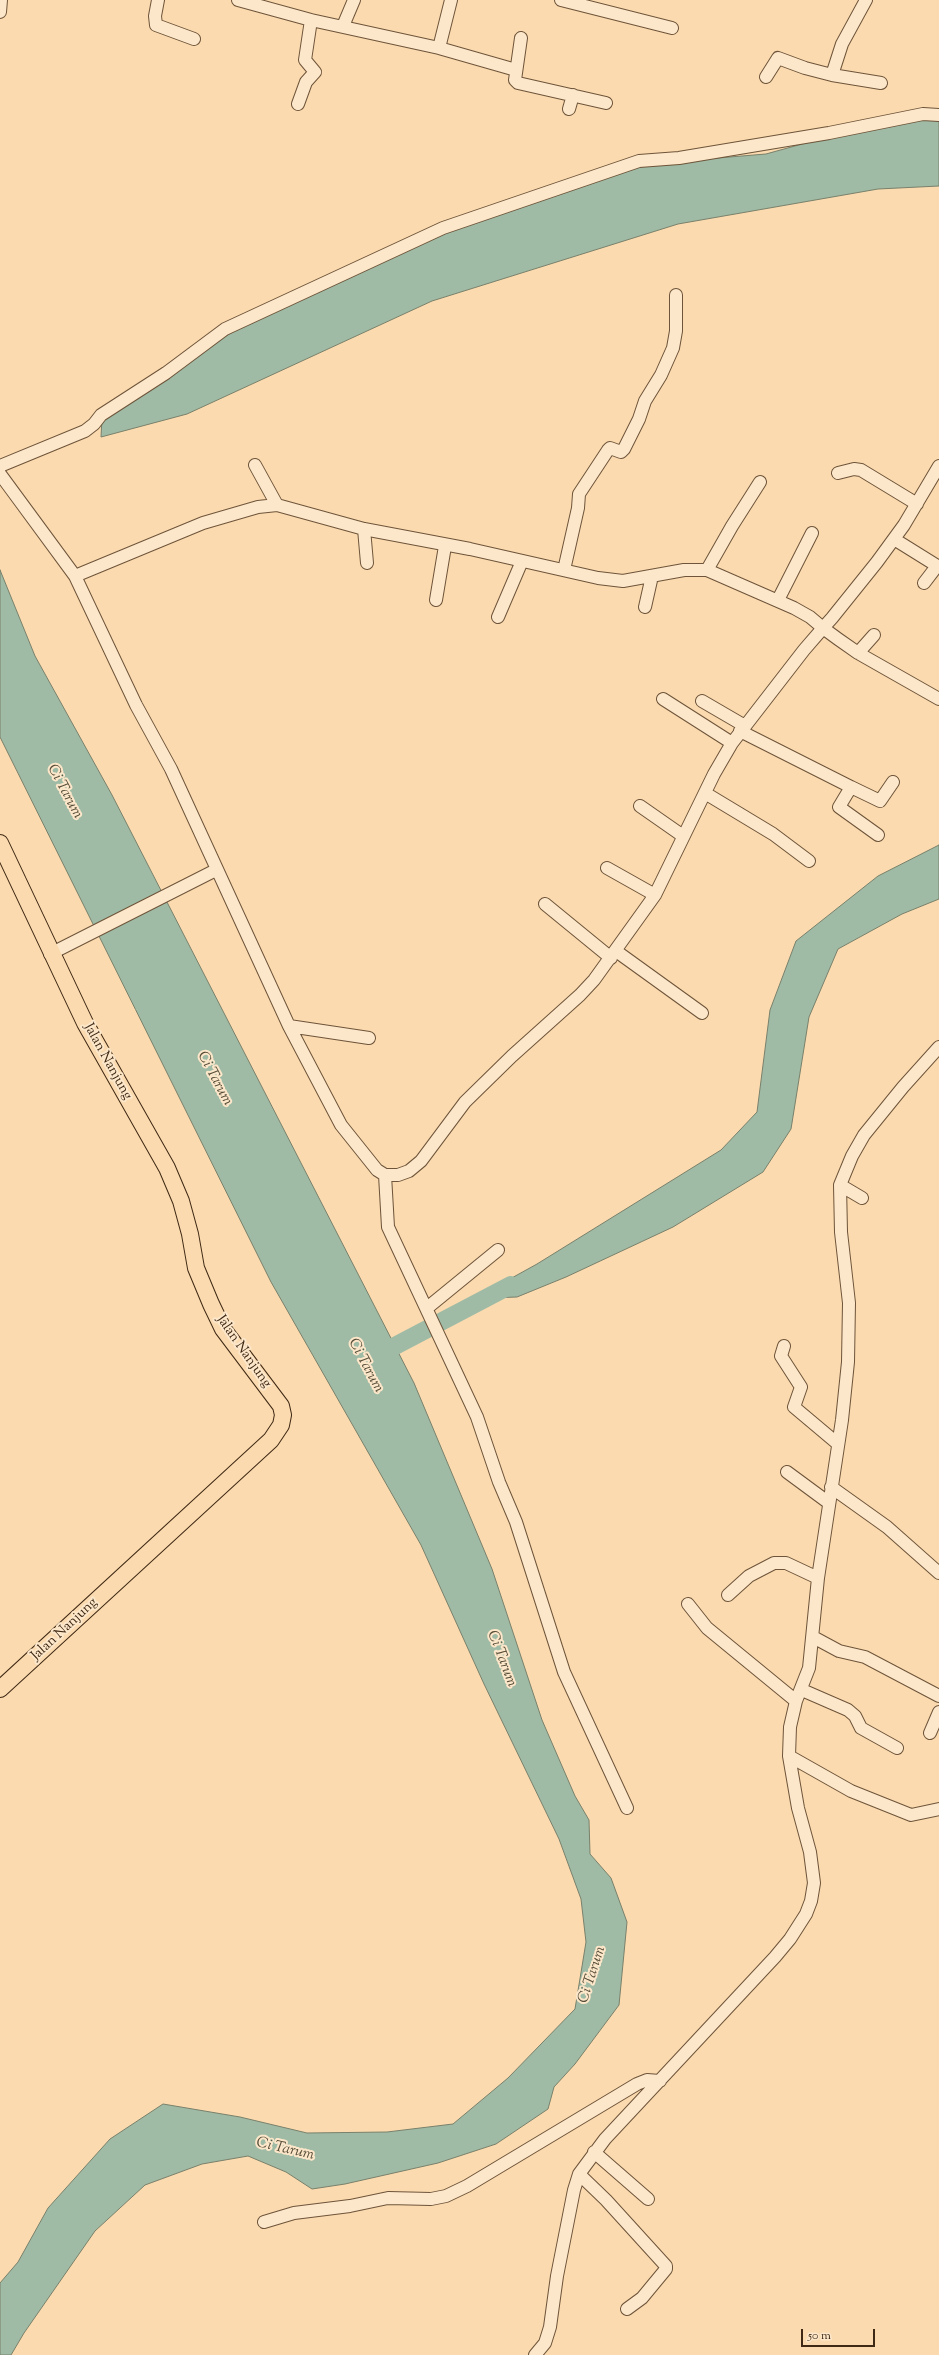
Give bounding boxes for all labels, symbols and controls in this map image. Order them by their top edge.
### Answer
water label: Ci Tarum [42,762,86,822]
street label: Jalan Nanjung [79,1021,135,1103]
water label: Ci Tarum [192,1049,236,1109]
street label: Jalan Nanjung [212,1313,274,1391]
water label: Ci Tarum [343,1336,387,1396]
street label: Jalan Nanjung [28,1595,102,1665]
water label: Ci Tarum [482,1628,520,1690]
water label: Ci Tarum [575,1944,611,2006]
water label: Ci Tarum [254,2135,316,2165]
scale bar [803,2321,877,2347]
text: 50 m [808,2327,831,2345]

